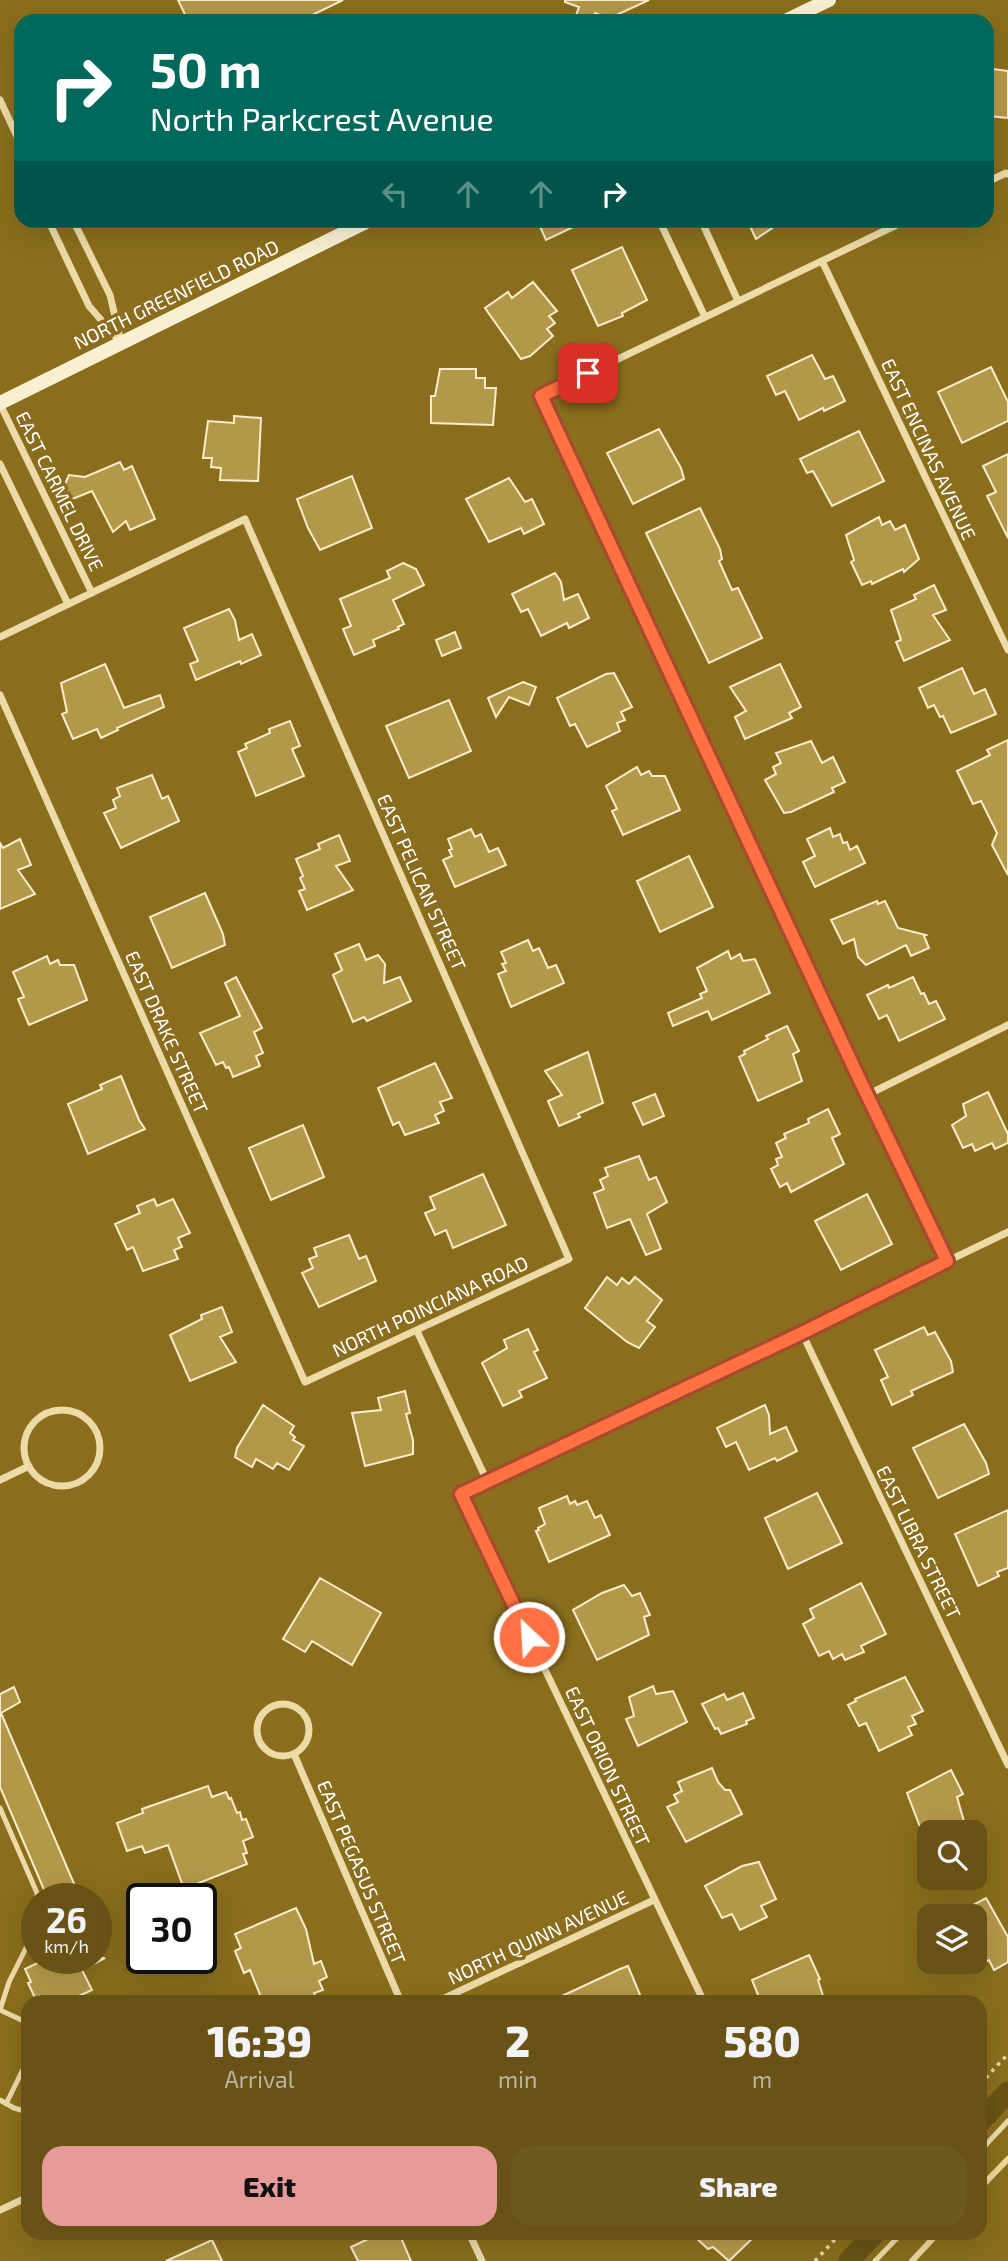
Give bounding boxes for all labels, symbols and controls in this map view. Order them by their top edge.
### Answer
text: 50 m [150,39,262,98]
icon: right [35,42,126,133]
text: North Parkcrest Avenue [150,99,494,137]
icon: left [376,175,414,213]
icon: ahead [449,175,487,213]
icon: ahead [522,175,560,213]
icon: right [595,175,633,213]
street label: NORTH GREENFIELD ROAD [70,234,282,354]
pin [558,343,618,403]
icon: arrive [569,354,607,392]
street label: EAST ENCINAS AVENUE [877,355,981,543]
street label: EAST CARMEL DRIVE [11,407,109,575]
street label: EAST PELICAN STREET [373,790,471,974]
street label: EAST DRAKE STREET [121,947,213,1117]
street label: NORTH POINCIANA ROAD [328,1251,532,1361]
street label: EAST LIBRA STREET [872,1462,966,1622]
position arrow [492,1600,566,1674]
street label: EAST ORION STREET [561,1683,655,1849]
street label: EAST PEGASUS STREET [313,1777,411,1967]
map controls [917,1820,987,1974]
button: search [917,1820,987,1890]
speed limit sign: 30 [126,1883,217,1974]
street label: NORTH QUINN AVENUE [444,1885,632,1989]
text: 26 [46,1898,87,1940]
button: layers [917,1904,987,1974]
text: km/h [44,1935,89,1957]
text: 16:39 [207,2015,312,2065]
text: 2 [505,2015,530,2065]
text: 580 [724,2015,801,2065]
text: Arrival [225,2065,295,2093]
text: min [498,2065,537,2093]
text: m [752,2065,772,2093]
button: Exit [42,2146,497,2226]
button: Share [511,2146,966,2226]

